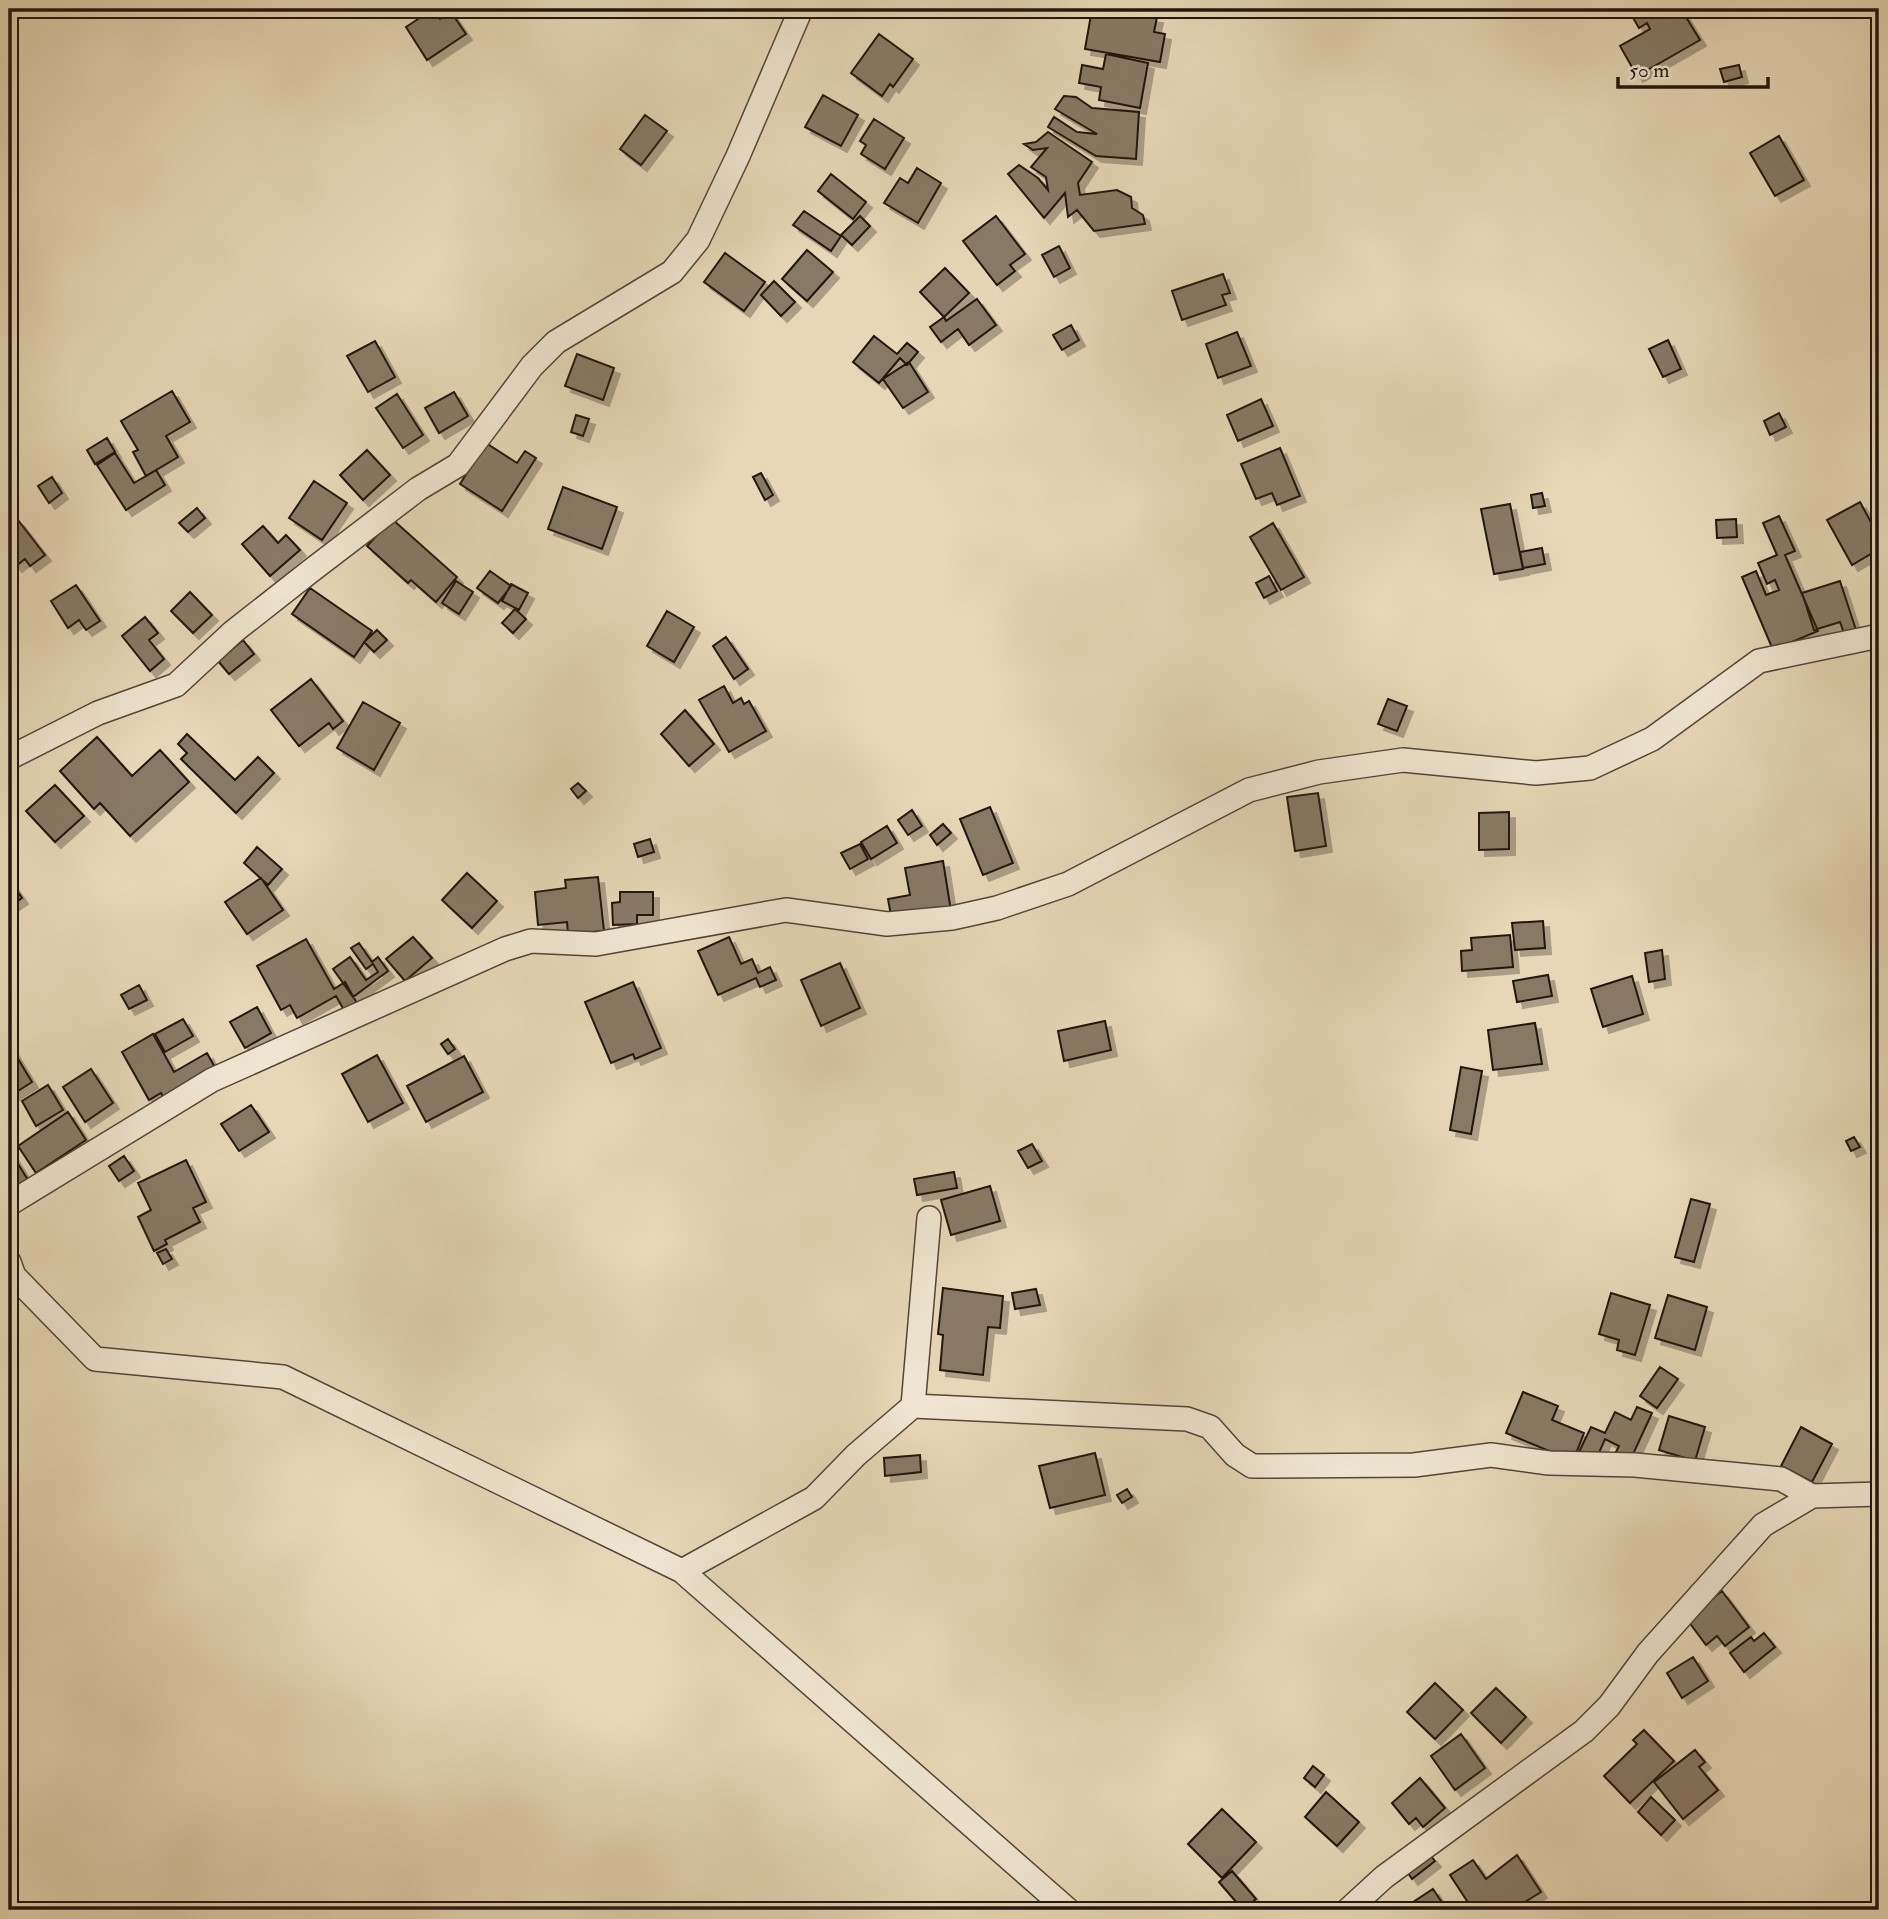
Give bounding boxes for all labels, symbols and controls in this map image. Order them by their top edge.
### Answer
scale bar [1618,46,1769,90]
text: 50 m [1629,57,1670,84]

